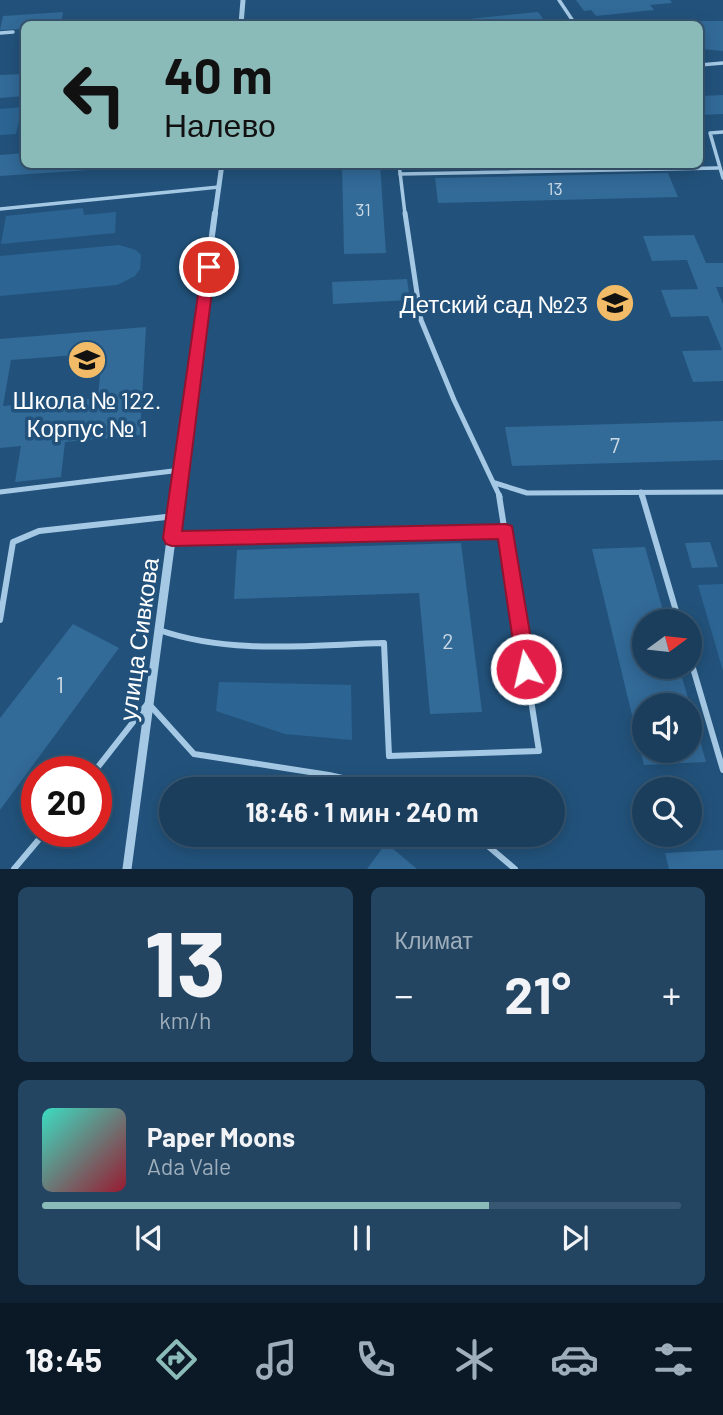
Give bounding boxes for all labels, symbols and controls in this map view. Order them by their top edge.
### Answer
text: 40 m [164,45,272,104]
icon: left [49,49,140,140]
text: Налево [164,105,276,143]
house number: 13 [547,177,563,199]
house number: 31 [355,198,371,220]
pin [179,237,239,297]
icon: arrive [190,248,228,286]
school or university icon: Детский сад №23 [594,282,636,324]
place label: Детский сад №23 [399,289,588,318]
school or university icon: Школа № 122. Корпус № 1 [66,339,108,381]
place label: Школа № 122. Корпус № 1 [12,385,162,442]
house number: 7 [610,432,620,457]
street label: улица Сивкова [112,555,164,722]
north arrow [632,609,702,679]
map controls [632,609,702,847]
house number: 2 [442,628,454,653]
position arrow [489,632,563,706]
house number: 1 [56,669,64,698]
button: sound [632,693,702,763]
speed limit sign: 20 [21,756,112,847]
button: search [632,777,702,847]
text: 18:46 · 1 мин · 240 m [246,796,478,827]
text: 13 [145,906,226,1015]
text: Климат [395,926,473,954]
text: 21° [504,962,571,1024]
text: − [395,971,414,1017]
text: + [662,971,681,1017]
text: km/h [159,1006,211,1034]
text: Paper Moons [147,1121,295,1152]
text: Ada Vale [147,1152,231,1180]
icon: previous [130,1219,168,1257]
icon: pause [343,1219,381,1257]
icon: next [556,1219,594,1257]
icon: directions [152,1335,201,1384]
icon: music [252,1335,301,1384]
icon: phone [351,1335,400,1384]
icon: climate [450,1335,499,1384]
icon: car [550,1335,599,1384]
icon: filters [649,1335,698,1384]
text: 18:45 [25,1340,102,1378]

